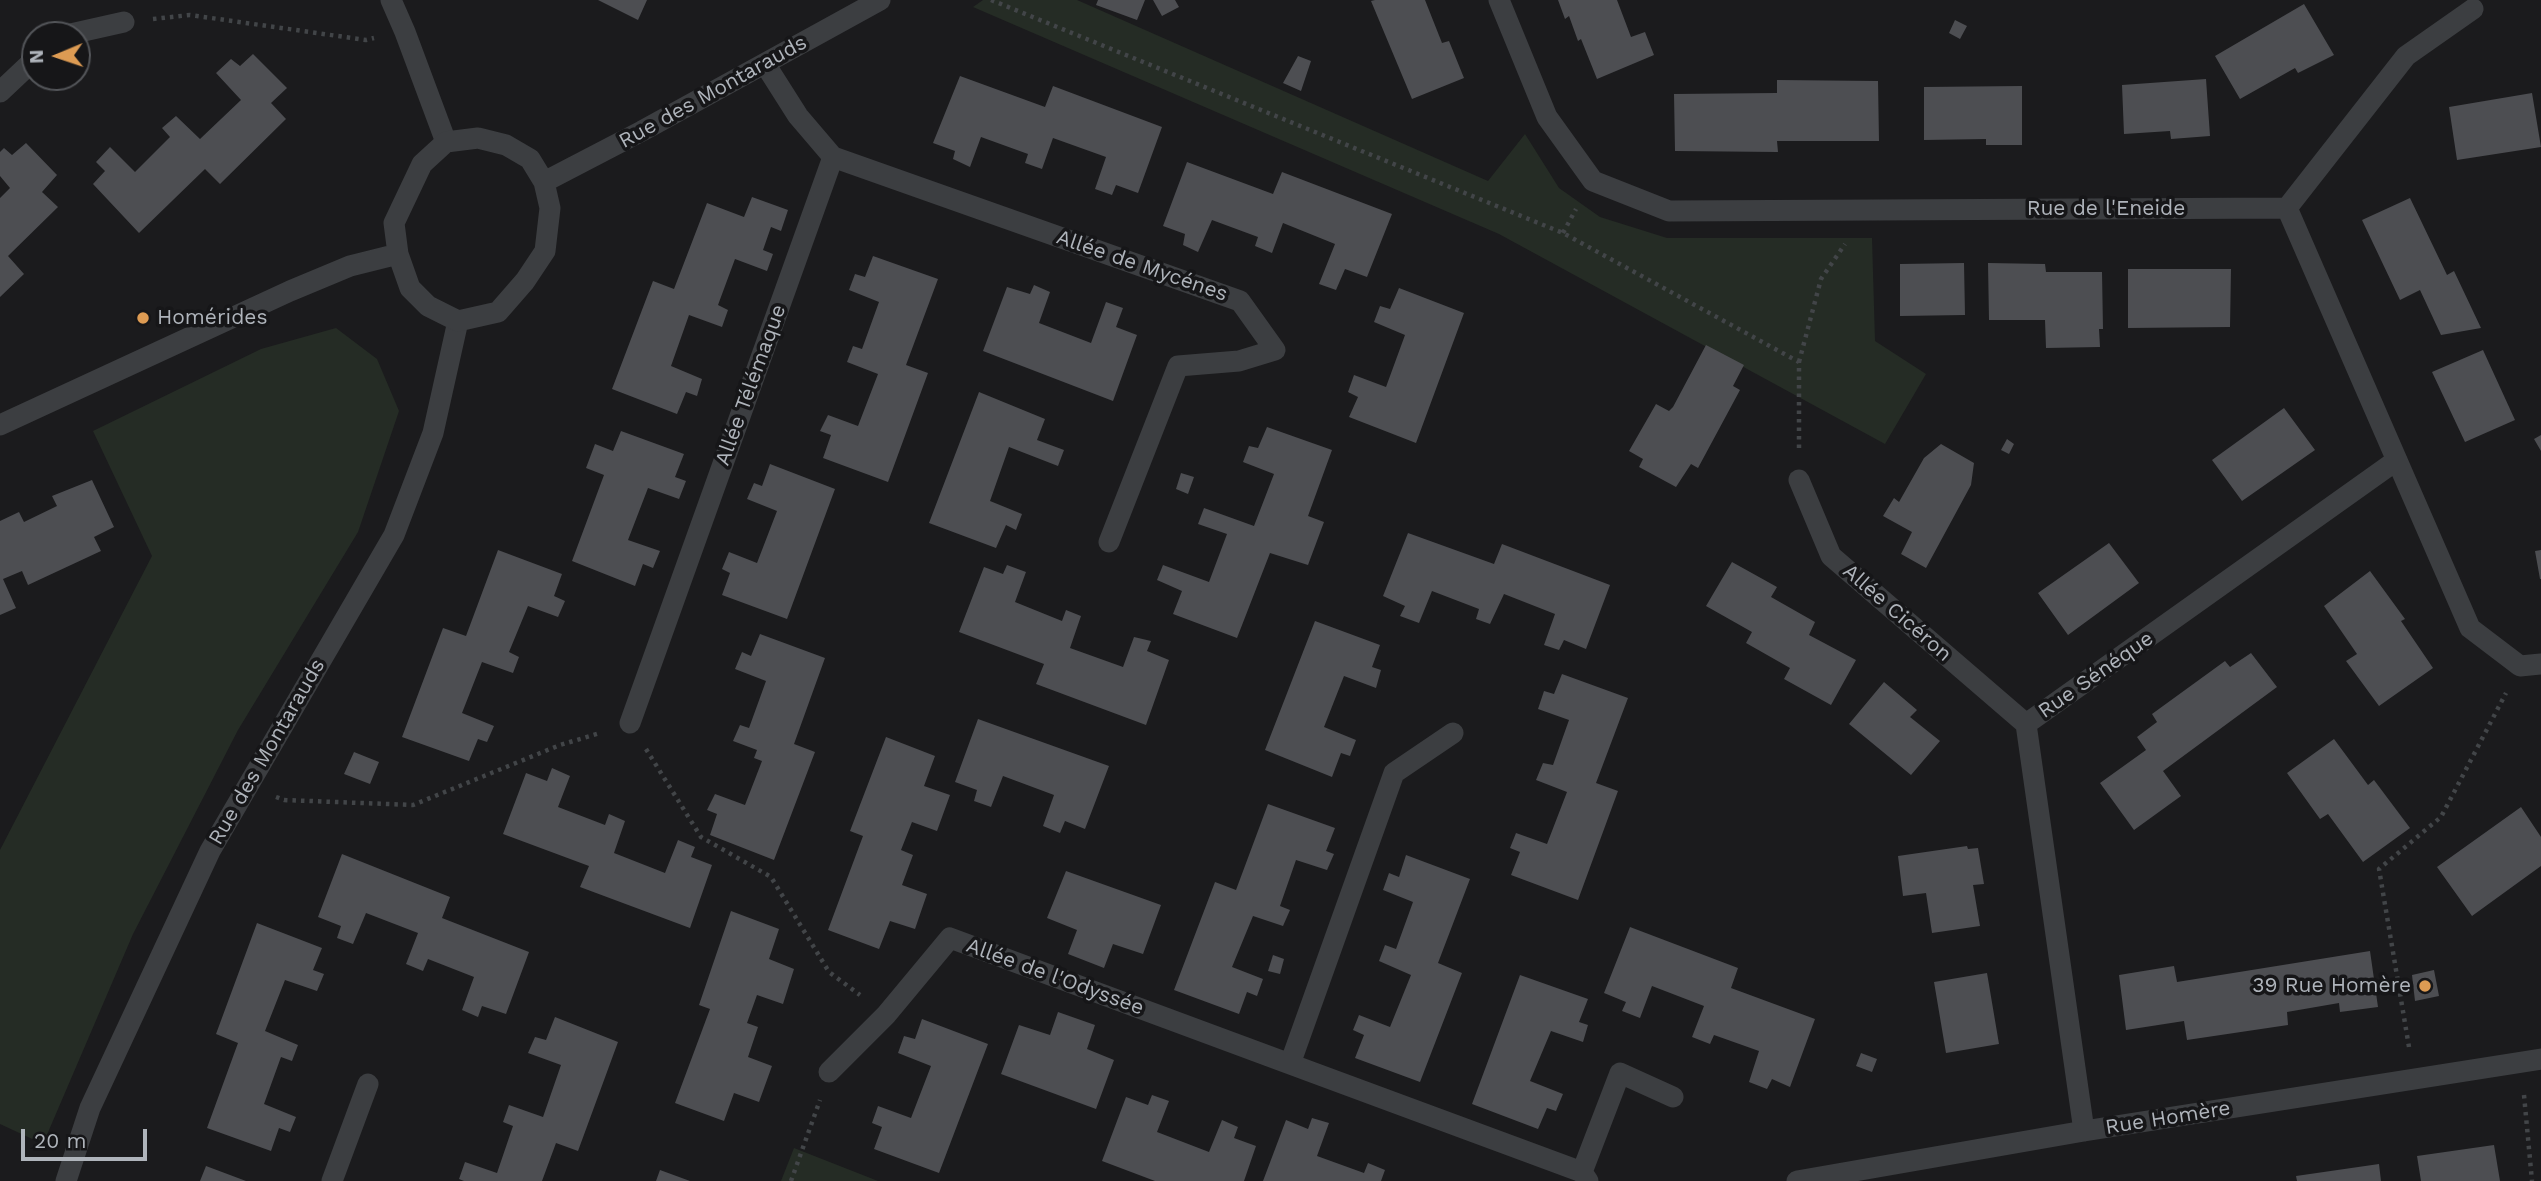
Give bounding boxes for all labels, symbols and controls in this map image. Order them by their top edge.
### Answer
north arrow [21,21,91,91]
street label: Rue des Montarauds [615,30,811,154]
text: N [25,49,48,64]
street label: Rue de l'Eneide [2027,196,2185,222]
street label: Allée de Mycénes [1053,225,1231,307]
street label: Allée Télémaque [710,301,792,469]
place label: Homérides [157,305,267,331]
marker: Homérides [135,310,151,326]
street label: Allée Cicéron [1837,559,1957,667]
street label: Rue Sénéque [2034,626,2158,724]
street label: Rue des Montarauds [203,654,331,850]
street label: Allée de l'Odyssée [963,933,1147,1021]
place label: 39 Rue Homère [2252,973,2411,999]
marker: 39 Rue Homère [2417,978,2433,994]
street label: Rue Homère [2104,1096,2232,1140]
scale bar [24,1114,150,1158]
text: 20 m [34,1128,86,1153]

